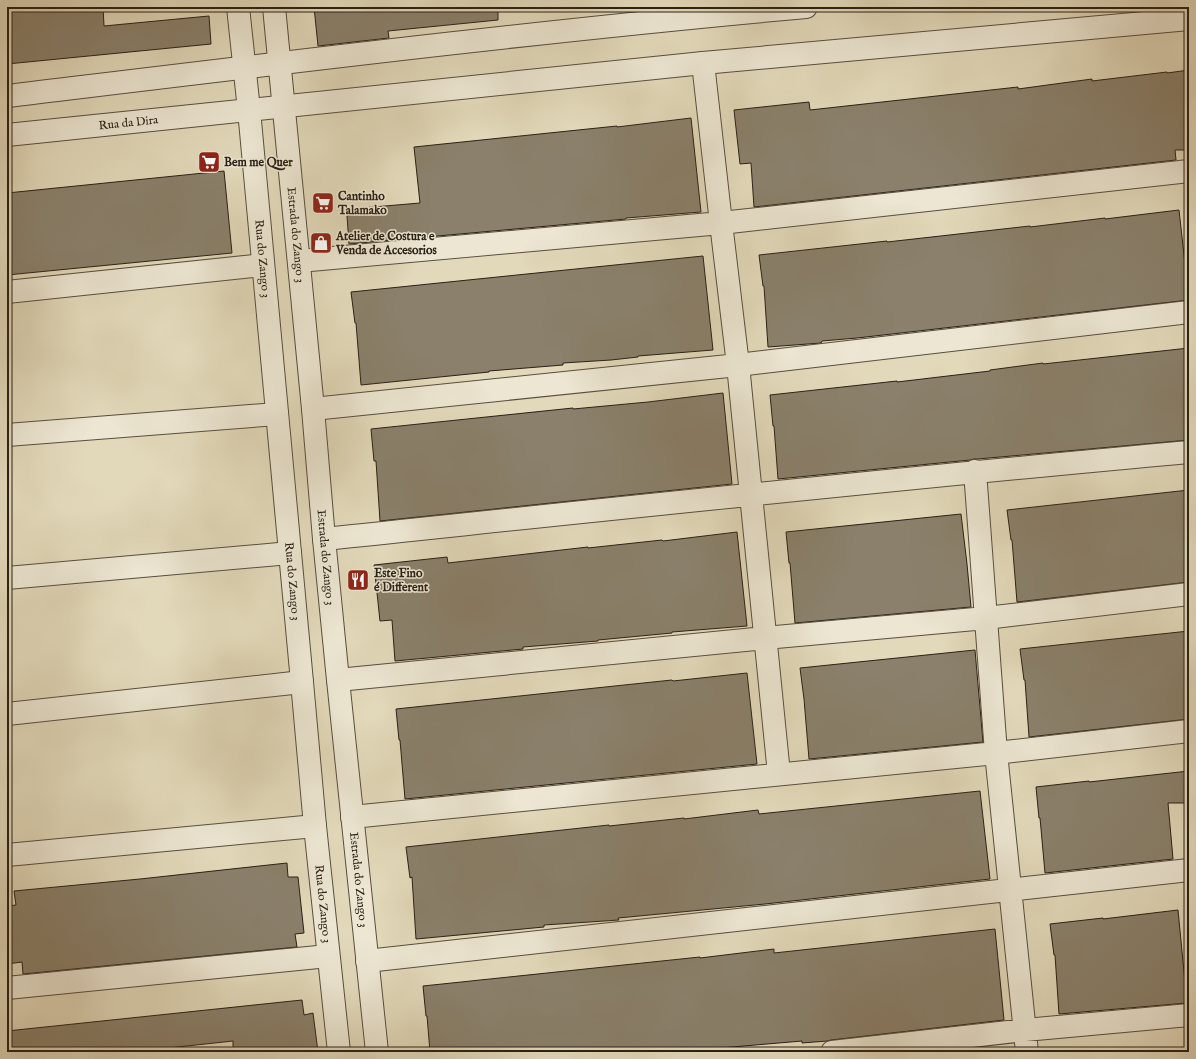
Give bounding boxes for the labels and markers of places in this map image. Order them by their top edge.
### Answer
supermarket icon: Bem me Quer [196,149,222,175]
place label: Bem me Quer [224,155,293,171]
place label: Cantinho Talamako [337,189,387,218]
supermarket icon: Cantinho Talamako [310,190,336,216]
place label: Atelier de Costura e Venda de Accesorios [335,229,437,258]
shop icon: Atelier de Costura e Venda de Accesorios [308,230,334,256]
place label: Este Fino é Different [374,566,429,595]
restaurant icon: Este Fino é Different [345,567,371,593]

